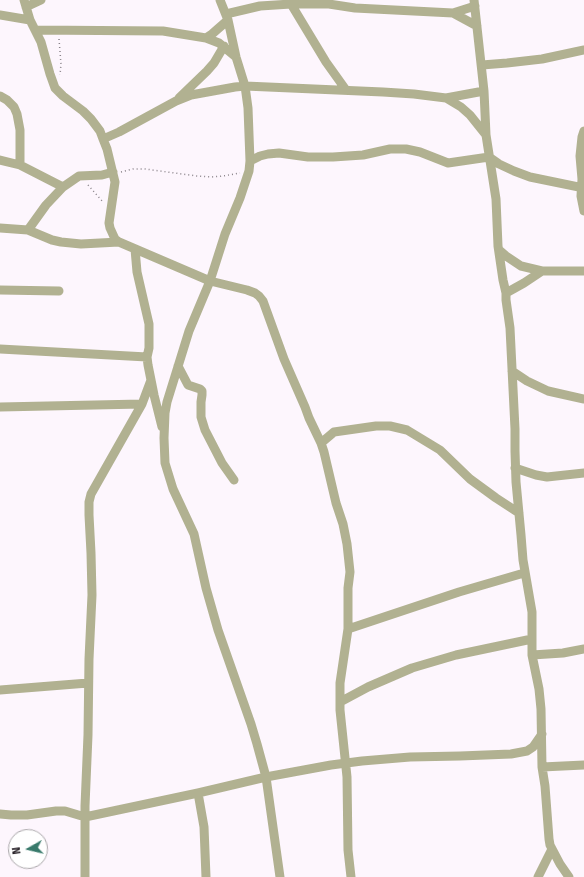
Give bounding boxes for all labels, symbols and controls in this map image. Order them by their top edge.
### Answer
north arrow [8,829,48,869]
text: N [10,846,24,855]

